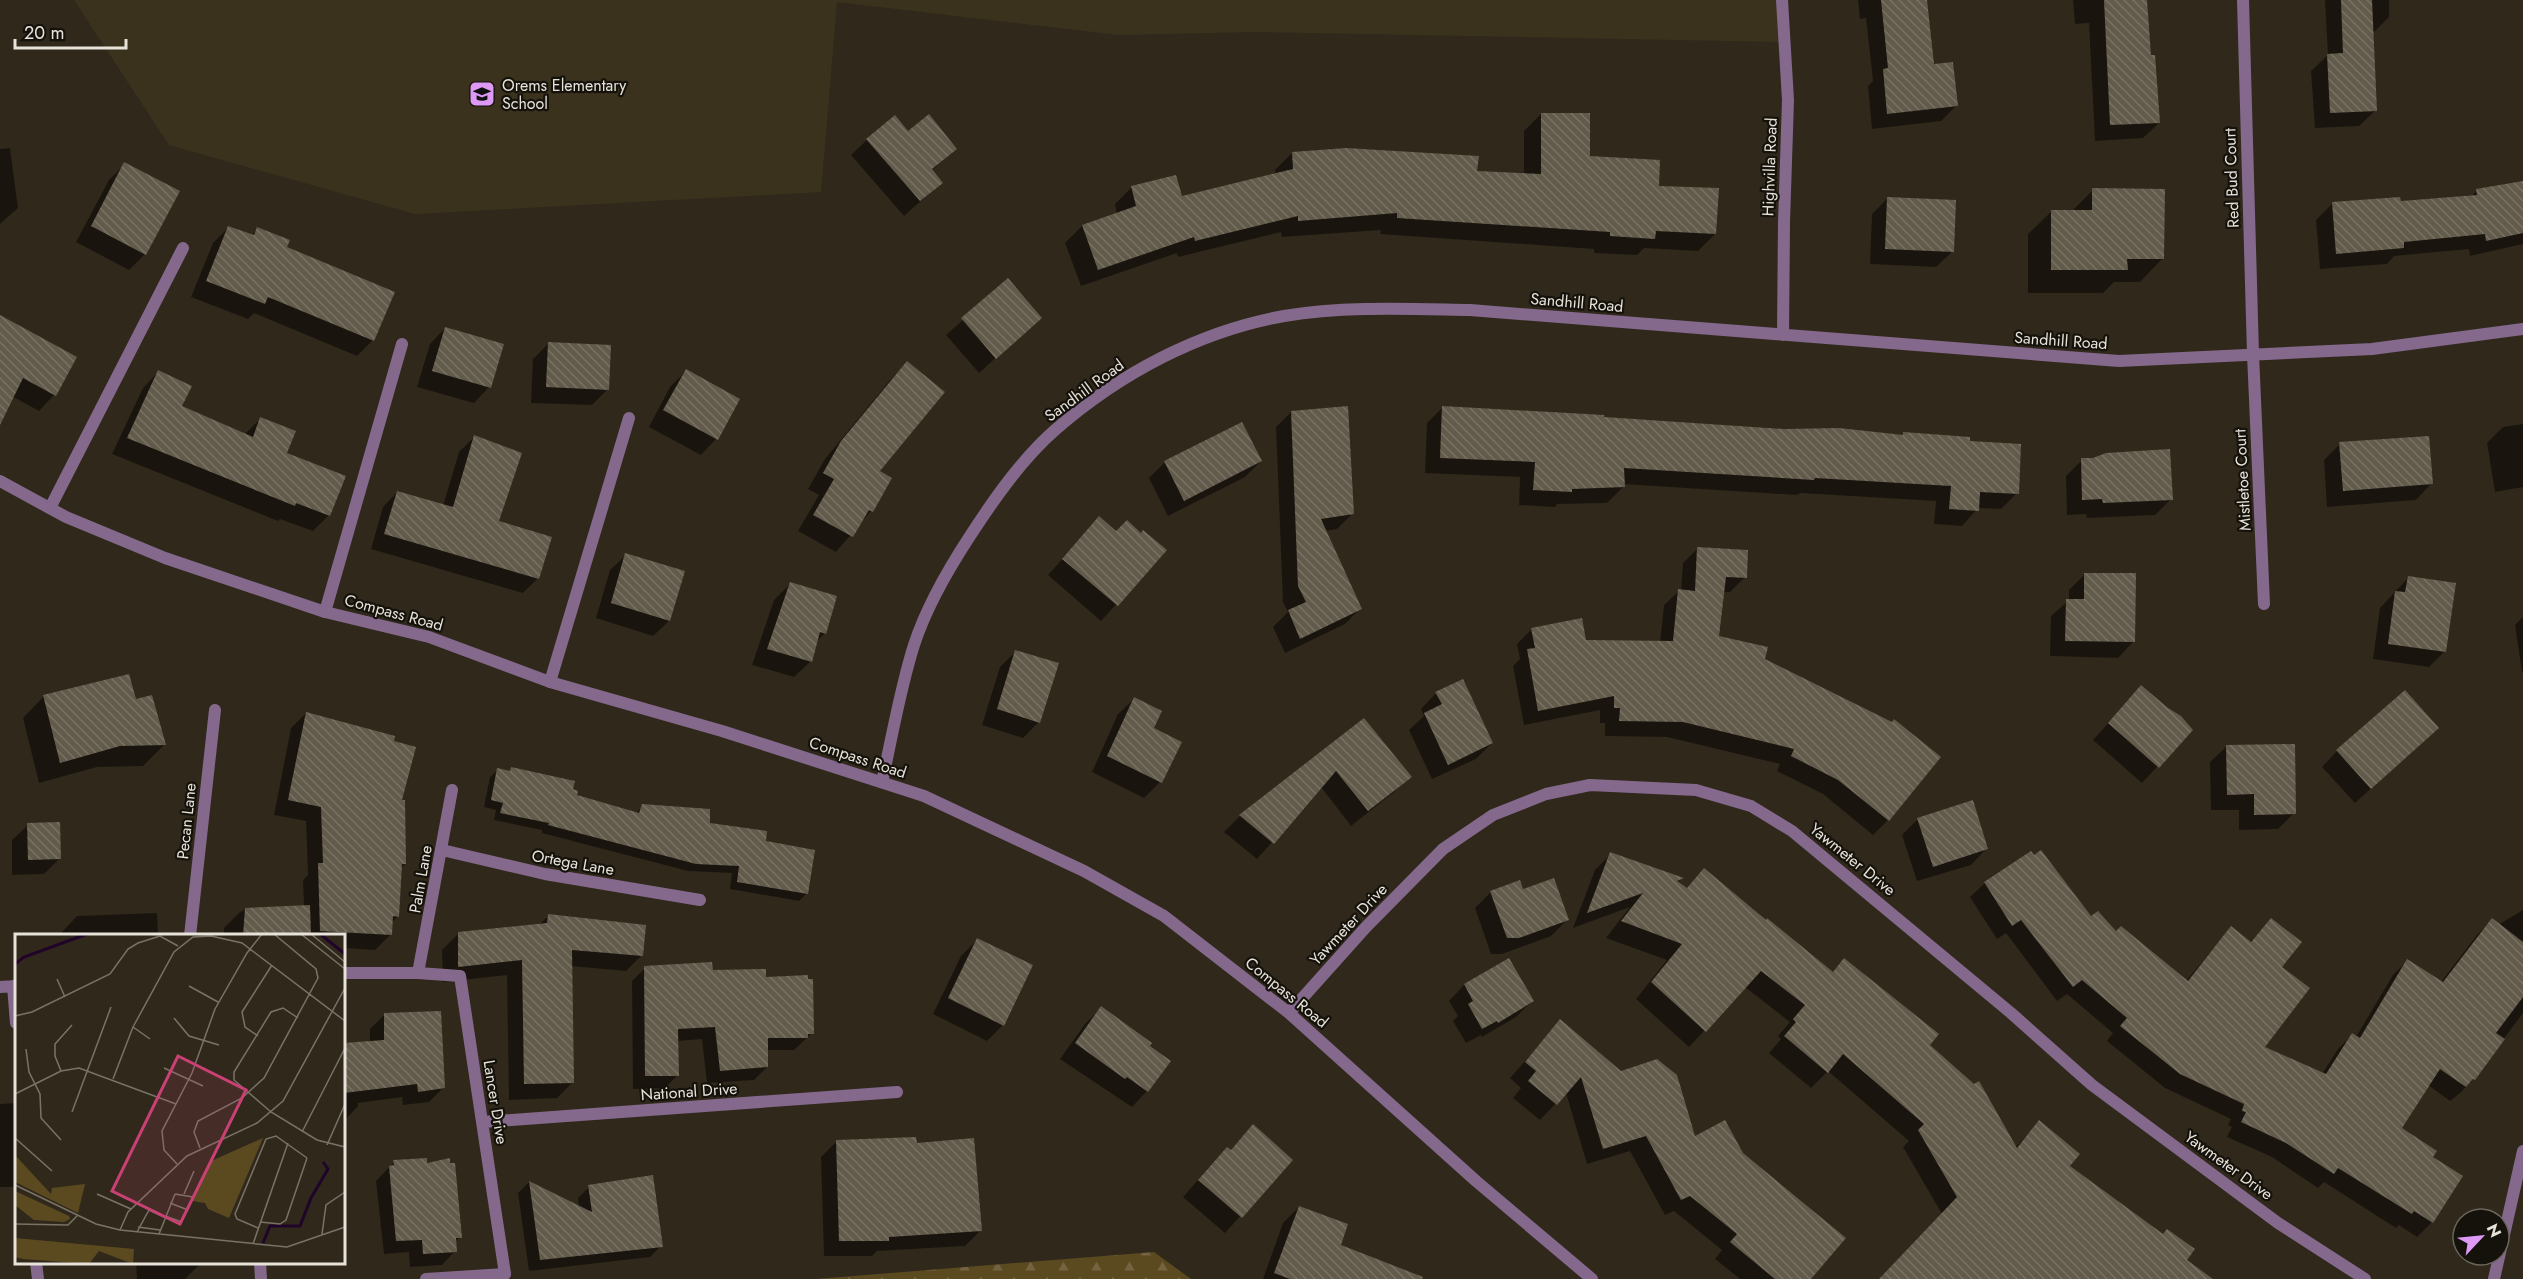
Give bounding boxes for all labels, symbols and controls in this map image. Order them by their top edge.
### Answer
scale bar [15,12,126,50]
text: 20 m [24,20,64,46]
place label: Orems Elementary School [502,74,627,115]
school or university icon: Orems Elementary School [467,79,497,109]
street label: Highvilla Road [1756,117,1783,217]
street label: Red Bud Court [2218,128,2245,228]
street label: Sandhill Road [1530,287,1624,318]
street label: Sandhill Road [2014,326,2108,355]
street label: Sandhill Road [1040,354,1129,427]
street label: Mistletoe Court [2228,428,2257,532]
street label: Compass Road [342,588,446,637]
street label: Compass Road [806,731,910,784]
street label: Pecan Lane [171,782,202,860]
street label: Yawmeter Drive [1805,818,1901,901]
street label: Palm Lane [403,843,438,915]
street label: Ortega Lane [530,844,616,881]
street label: Yawmeter Drive [1304,878,1392,970]
inset map [15,934,345,1264]
street label: Compass Road [1240,952,1333,1033]
street label: Lancer Drive [477,1058,514,1146]
street label: National Drive [640,1077,738,1106]
street label: Yawmeter Drive [2180,1125,2278,1205]
north arrow [2451,1207,2511,1267]
text: N [2481,1220,2507,1241]

